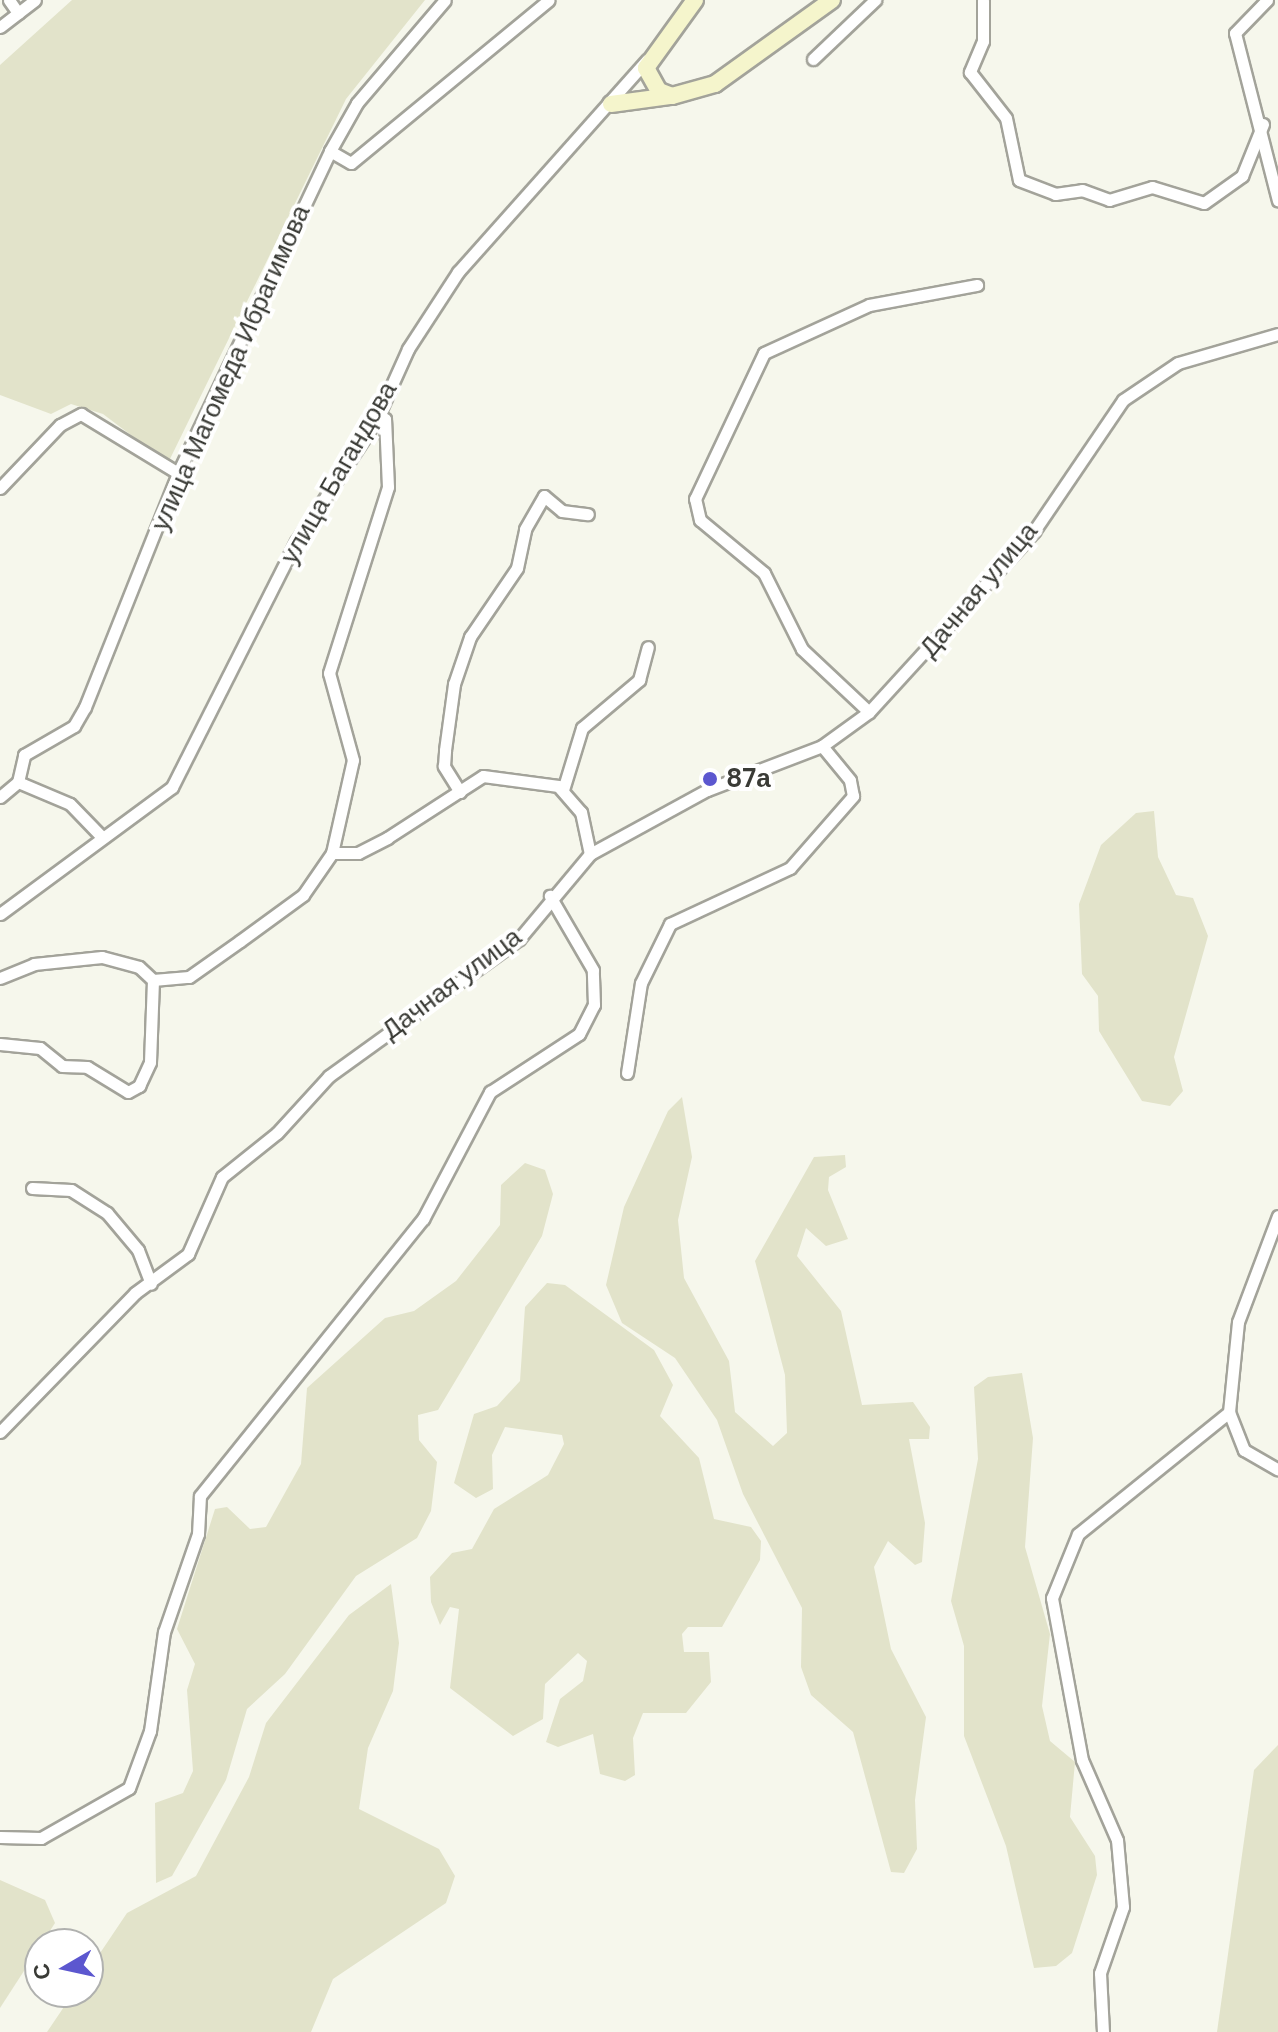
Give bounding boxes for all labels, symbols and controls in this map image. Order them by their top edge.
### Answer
street label: улица Магомеда Ибрагимова [145,200,317,536]
street label: улица Багандова [274,376,404,570]
street label: Дачная улица [914,516,1044,664]
place label: 87а [726,763,771,795]
marker: 87а [701,770,719,788]
street label: Дачная улица [376,921,528,1047]
north arrow [24,1928,104,2008]
text: С [26,1961,57,1982]

